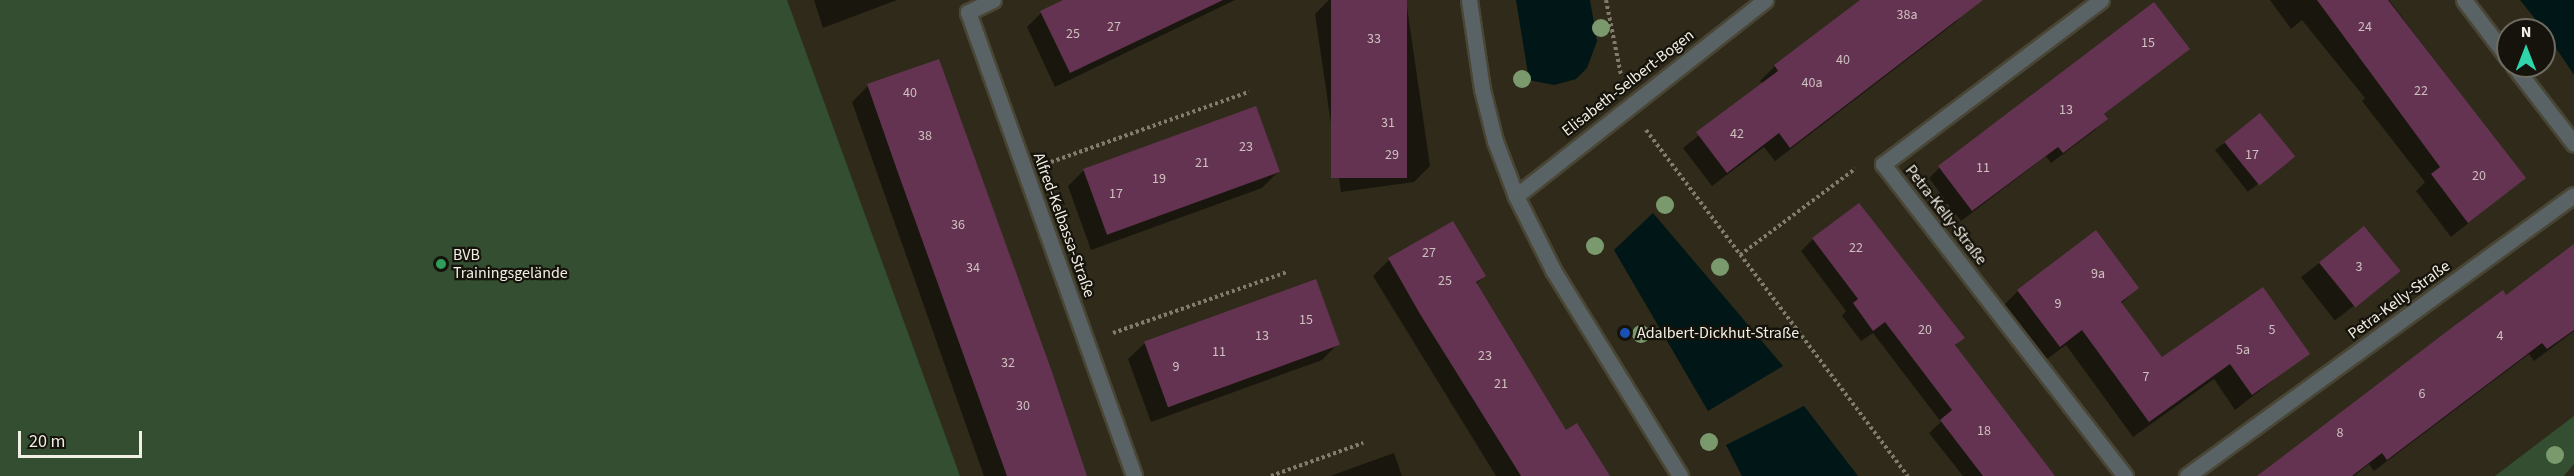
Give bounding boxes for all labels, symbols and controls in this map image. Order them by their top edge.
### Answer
house number: 38a [1897,7,1917,23]
north arrow [2496,18,2556,78]
house number: 27 [1107,19,1121,35]
house number: 24 [2358,19,2372,35]
text: N [2521,21,2531,43]
house number: 25 [1066,26,1080,42]
street label: Elisabeth-Selbert-Bogen [1558,26,1698,140]
house number: 33 [1367,31,1381,47]
house number: 15 [2141,35,2155,51]
house number: 40 [1836,52,1850,68]
house number: 40a [1802,75,1822,91]
house number: 22 [2414,83,2428,99]
house number: 40 [903,85,917,101]
house number: 13 [2059,102,2073,118]
house number: 31 [1381,115,1395,131]
house number: 42 [1730,126,1744,142]
house number: 38 [918,128,932,144]
house number: 23 [1239,139,1253,155]
house number: 29 [1385,147,1399,163]
house number: 17 [2245,147,2259,163]
street label: Alfred-Kelbassa-Straße [1029,150,1099,300]
house number: 21 [1195,155,1209,171]
house number: 11 [1976,160,1990,176]
street label: Petra-Kelly-Straße [1901,161,1991,269]
house number: 20 [2472,168,2486,184]
house number: 19 [1152,171,1166,187]
house number: 17 [1109,186,1123,202]
house number: 36 [951,217,965,233]
house number: 22 [1849,240,1863,256]
place label: BVB Trainingsgelände [453,245,568,283]
house number: 27 [1422,245,1436,261]
marker: BVB Trainingsgelände [434,257,448,271]
street label: Petra-Kelly-Straße [2344,257,2454,343]
house number: 3 [2356,259,2362,275]
house number: 34 [966,260,980,276]
house number: 9a [2091,266,2105,282]
house number: 25 [1438,273,1452,289]
house number: 9 [2055,296,2061,312]
house number: 15 [1299,312,1313,328]
house number: 20 [1918,322,1932,338]
house number: 5 [2269,322,2275,338]
place label: Adalbert-Dickhut-Straße [1637,323,1799,343]
marker: Adalbert-Dickhut-Straße [1618,326,1632,340]
house number: 13 [1255,328,1269,344]
house number: 4 [2497,328,2503,344]
house number: 5a [2236,342,2250,358]
house number: 11 [1212,344,1226,360]
house number: 23 [1478,348,1492,364]
house number: 32 [1001,355,1015,371]
house number: 9 [1173,359,1179,375]
house number: 7 [2143,369,2149,385]
house number: 21 [1494,376,1508,392]
house number: 6 [2419,386,2425,402]
house number: 30 [1016,398,1030,414]
scale bar [21,419,146,457]
house number: 18 [1977,423,1991,439]
house number: 8 [2337,425,2343,441]
text: 20 m [29,429,65,454]

